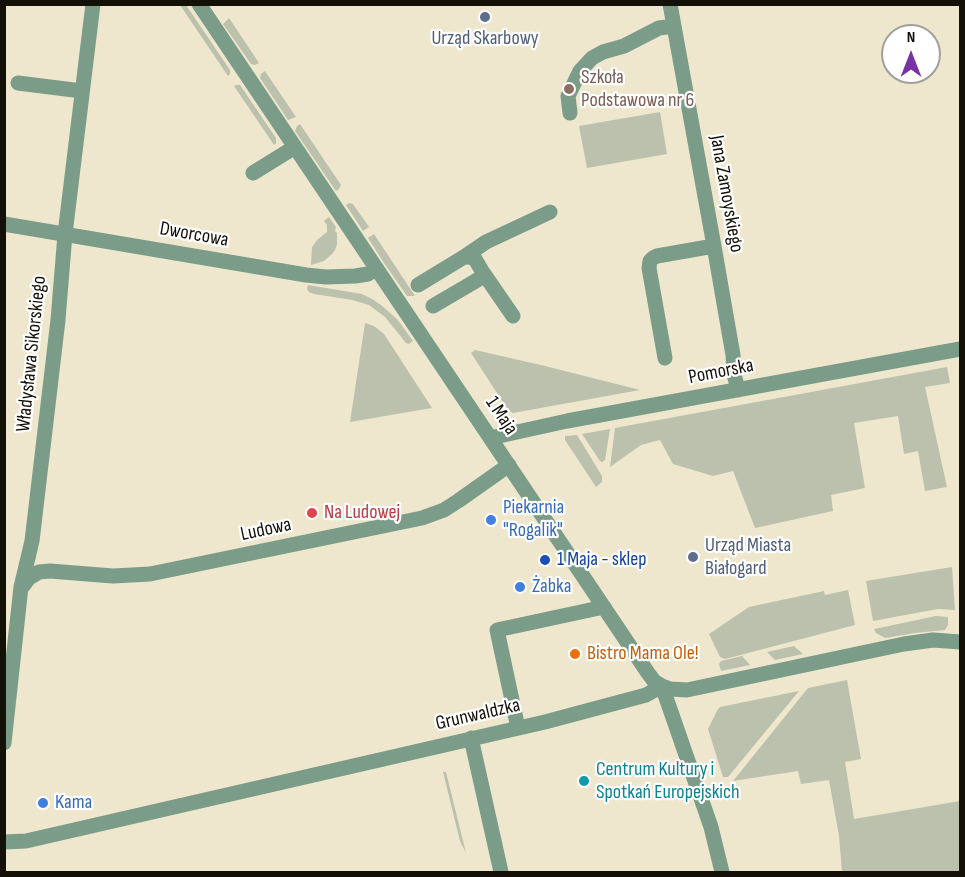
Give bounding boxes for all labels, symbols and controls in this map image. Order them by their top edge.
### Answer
marker: Urząd Skarbowy [478,10,492,24]
north arrow [881,24,941,84]
place label: Urząd Skarbowy [431,27,539,51]
text: N [907,28,915,47]
place label: Szkoła Podstawowa nr 6 [581,66,694,113]
marker: Szkoła Podstawowa nr 6 [562,82,576,96]
street label: Jana Zamoyskiego [704,134,748,254]
street label: Dworcowa [158,217,230,253]
street label: Władysława Sikorskiego [12,275,52,433]
street label: Pomorska [686,354,756,390]
street label: 1 Maja [480,392,522,440]
place label: Piekarnia "Rogalik" [503,496,564,543]
place label: Na Ludowej [324,501,400,525]
marker: Na Ludowej [305,506,319,520]
street label: Ludowa [239,513,293,547]
marker: Piekarnia "Rogalik" [484,513,498,527]
place label: Urząd Miasta Białogard [705,534,791,581]
place label: 1 Maja - sklep [557,548,647,572]
marker: Urząd Miasta Białogard [686,550,700,564]
marker: 1 Maja - sklep [538,553,552,567]
place label: Żabka [532,575,571,599]
marker: Żabka [513,580,527,594]
place label: Bistro Mama Ole! [587,642,698,666]
marker: Bistro Mama Ole! [568,647,582,661]
street label: Grunwaldzka [433,694,523,736]
place label: Centrum Kultury i Spotkań Europejskich [596,758,740,805]
marker: Centrum Kultury i Spotkań Europejskich [577,774,591,788]
place label: Kama [55,791,92,815]
marker: Kama [36,796,50,810]

